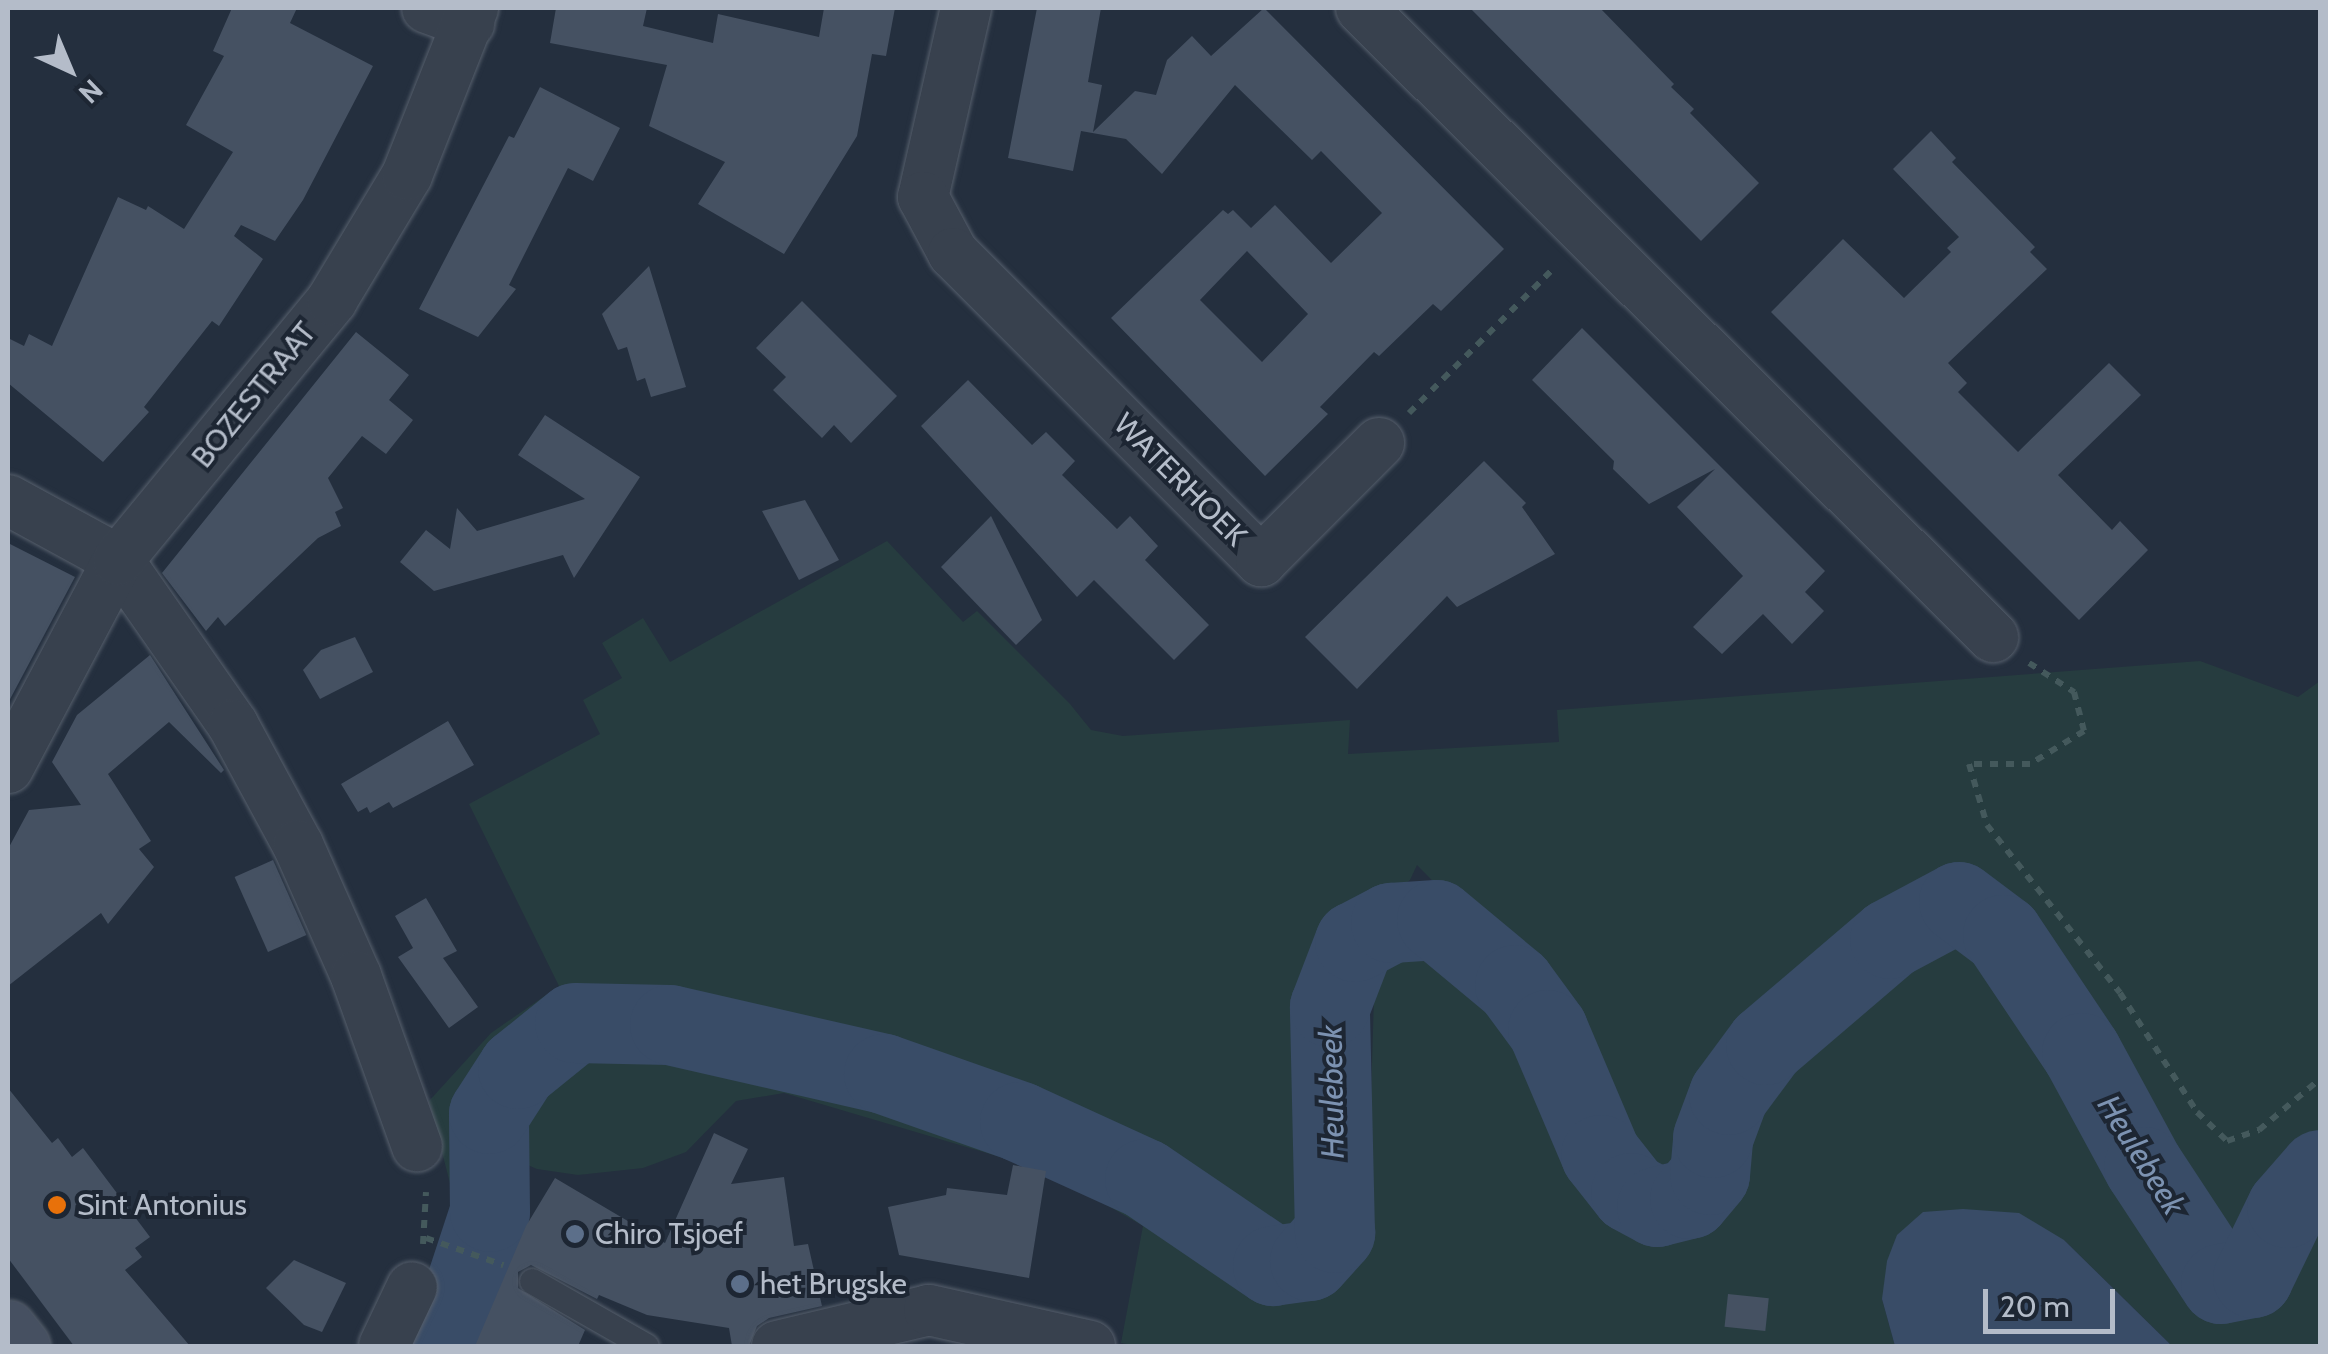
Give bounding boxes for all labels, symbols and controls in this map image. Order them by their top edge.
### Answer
north arrow [20,20,120,120]
text: N [72,72,110,111]
street label: BOZESTRAAT [184,315,324,475]
street label: WATERHOEK [1106,406,1254,554]
water label: Heulebeek [1312,1025,1352,1159]
water label: Heulebeek [2089,1088,2193,1222]
place label: Sint Antonius [77,1187,247,1223]
marker: Sint Antonius [46,1194,68,1216]
place label: Chiro Tsjoef [595,1216,743,1252]
marker: Chiro Tsjoef [564,1223,586,1245]
place label: het Brugske [760,1266,907,1302]
scale bar [1988,1269,2120,1331]
marker: het Brugske [729,1273,751,1295]
text: 20 m [2000,1288,2070,1325]

